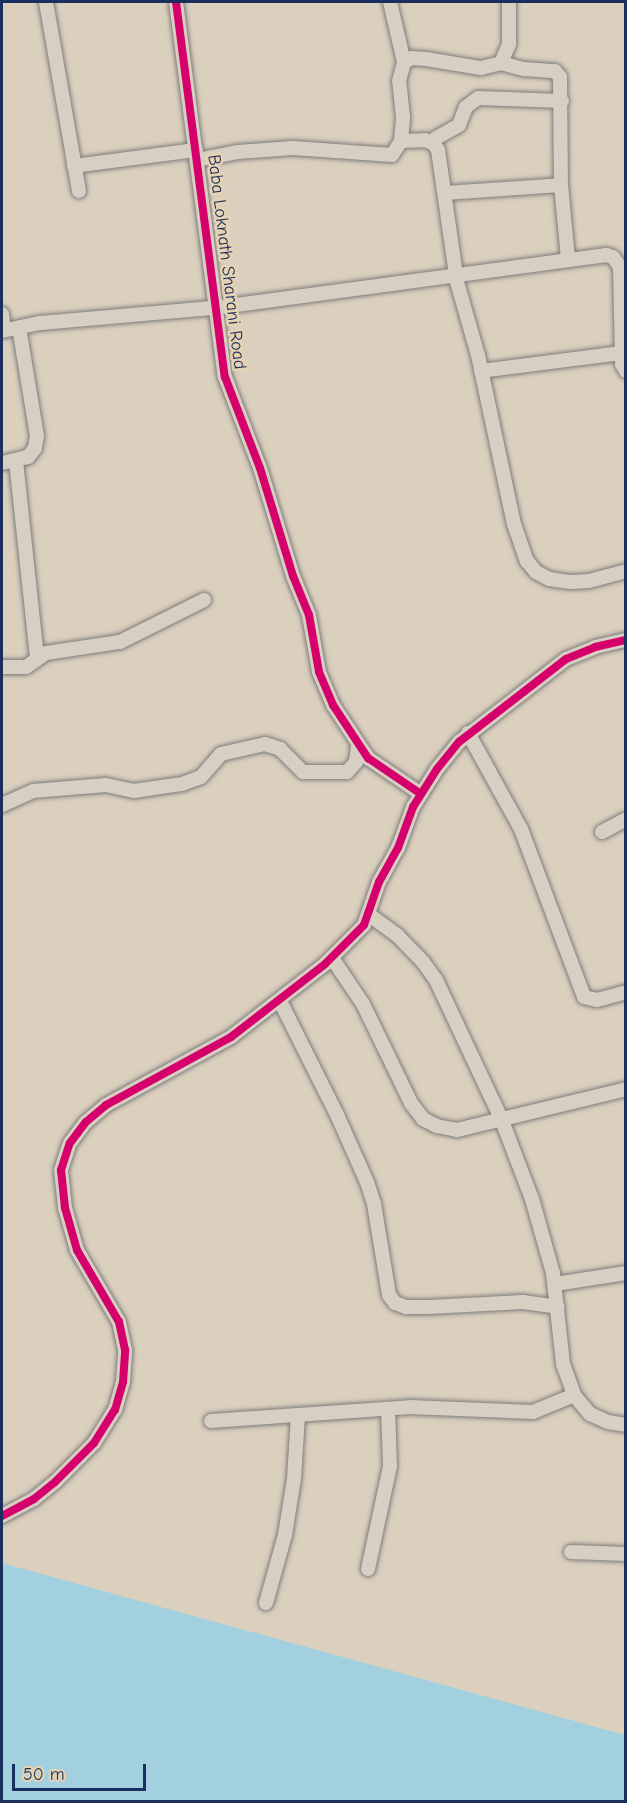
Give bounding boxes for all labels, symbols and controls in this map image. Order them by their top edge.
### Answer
street label: Baba Loknath Sharani Road [202,153,250,371]
scale bar [15,1752,148,1790]
text: 50 m [23,1764,65,1785]

